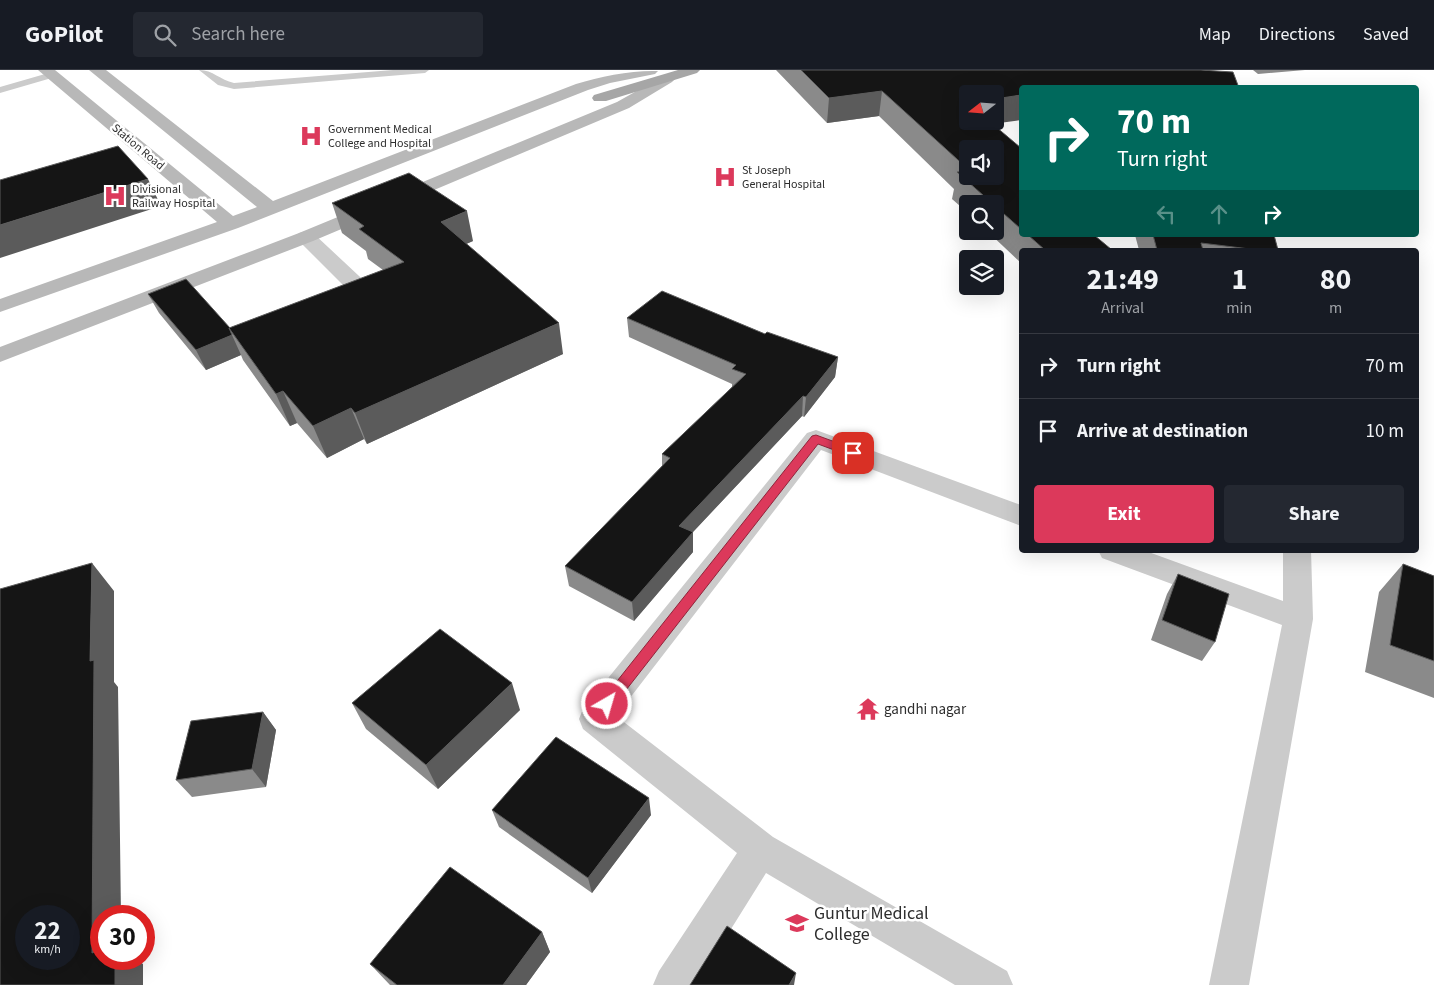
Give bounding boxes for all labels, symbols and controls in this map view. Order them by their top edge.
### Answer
search box [133,12,483,57]
text: GoPilot [25,17,103,52]
icon: search [151,21,179,49]
text: Search here [191,21,285,48]
text: Map [1199,22,1231,47]
text: Directions [1259,22,1335,47]
text: Saved [1363,22,1409,47]
north arrow [959,85,1004,130]
map controls [959,85,1004,295]
text: 70 m [1117,97,1191,147]
icon: right [1034,105,1099,170]
street label: Station Road [108,120,168,174]
place label: Government Medical College and Hospital [328,121,432,152]
hospital icon: Government Medical College and Hospital [298,123,324,149]
button: sound [959,140,1004,185]
text: Turn right [1117,143,1207,175]
place label: St Joseph General Hospital [742,162,825,193]
hospital icon: St Joseph General Hospital [712,164,738,190]
place label: Divisional Railway Hospital [132,181,215,212]
hospital icon: Divisional Railway Hospital [102,183,128,209]
button: search [959,195,1004,240]
icon: left [1152,200,1180,228]
icon: ahead [1205,200,1233,228]
icon: right [1258,200,1286,228]
button: layers [959,250,1004,295]
text: 21:49 [1086,258,1159,301]
text: 1 [1231,258,1247,301]
text: 80 [1320,258,1351,301]
text: Arrival [1101,297,1144,319]
text: min [1226,297,1252,319]
text: m [1329,297,1342,319]
icon: right [1034,352,1062,380]
text: Turn right [1077,353,1161,380]
text: 70 m [1366,353,1404,380]
icon: arrive [1034,417,1062,445]
text: Arrive at destination [1077,418,1248,445]
text: 10 m [1366,418,1404,445]
pin [832,432,874,474]
icon: arrive [839,439,867,467]
button: Exit [1034,485,1214,543]
button: Share [1224,485,1404,543]
position arrow [580,677,632,729]
temple icon: gandhi nagar [855,696,881,722]
place label: gandhi nagar [884,699,967,720]
place label: Guntur Medical College [814,901,929,947]
speed limit sign: 30 [90,905,155,970]
school or university icon: Guntur Medical College [784,910,810,936]
text: 22 [34,913,61,949]
text: km/h [34,941,61,958]

